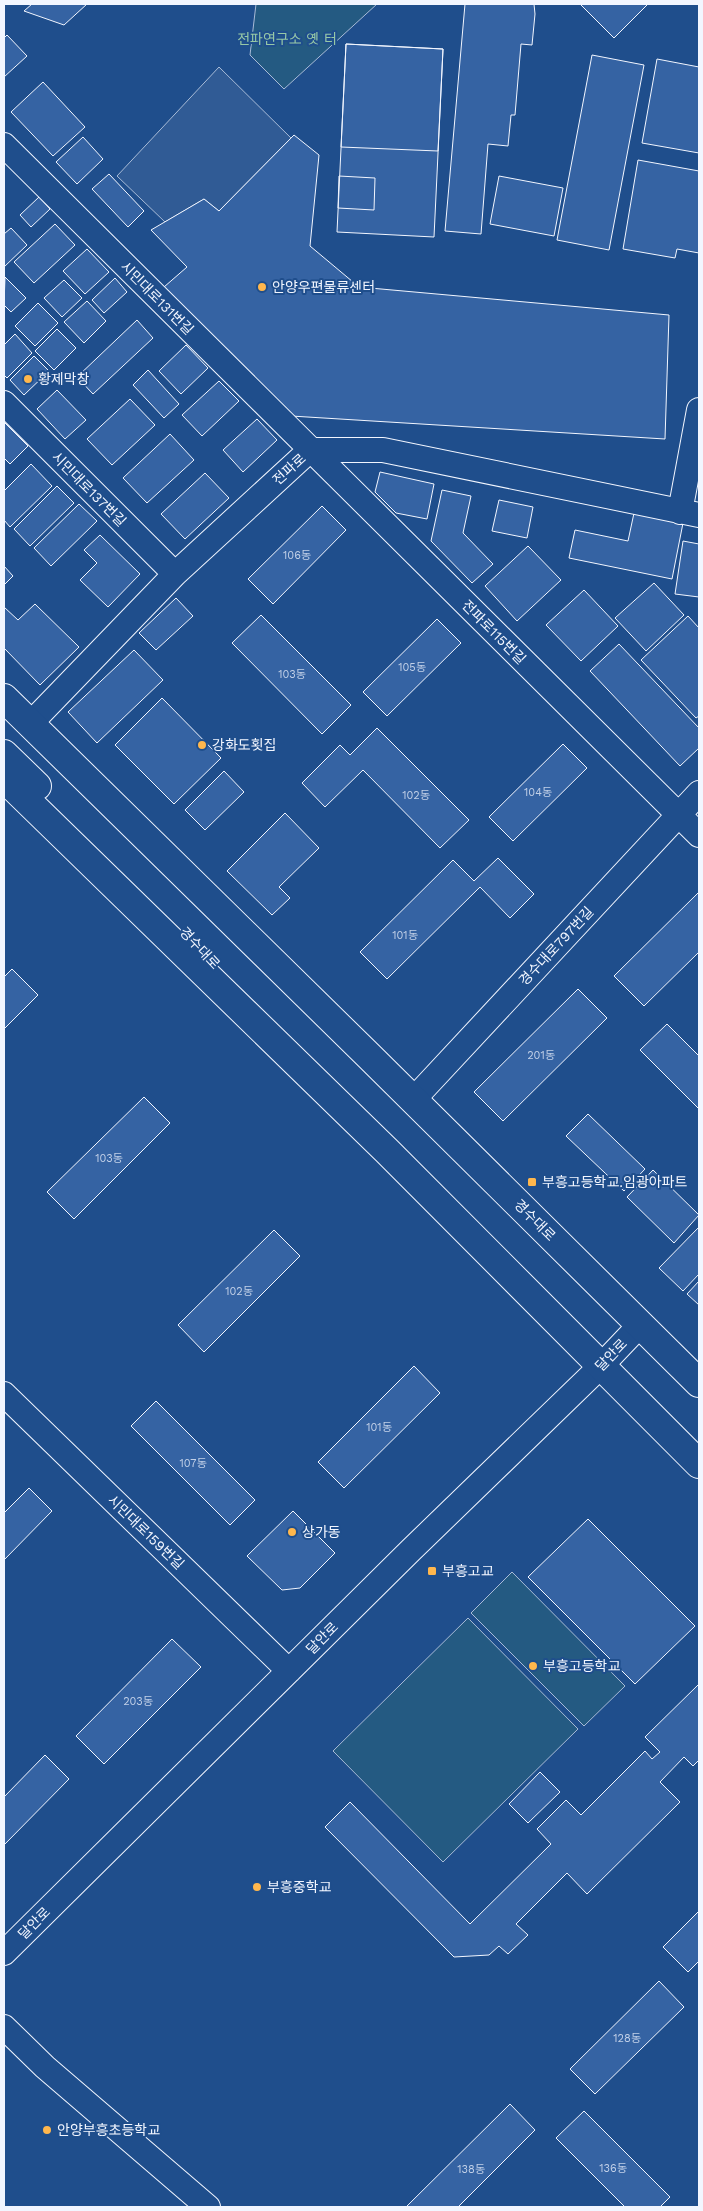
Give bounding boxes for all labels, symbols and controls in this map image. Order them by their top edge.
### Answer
park label: 전파연구소 옛 터 [237,31,337,47]
street label: 시민대로131번길 [117,258,197,338]
place label: 안양우편물류센터 [272,279,375,295]
marker: 안양우편물류센터 [256,281,268,293]
place label: 황제막창 [38,371,90,387]
marker: 황제막창 [22,373,34,385]
street label: 시민대로137번길 [49,449,129,529]
street label: 전파로 [269,450,309,488]
house number: 106동 [283,549,311,562]
street label: 전파로115번길 [459,597,529,667]
house number: 105동 [398,661,426,674]
house number: 103동 [278,668,306,681]
place label: 강화도횟집 [212,737,276,753]
marker: 강화도횟집 [196,739,208,751]
house number: 104동 [524,786,552,799]
house number: 102동 [402,789,430,802]
street label: 경수대로797번길 [516,903,596,989]
street label: 경수대로 [177,924,223,972]
house number: 101동 [392,929,418,942]
house number: 201동 [527,1049,555,1062]
house number: 103동 [95,1152,123,1165]
place label: 부흥고등학교.임광아파트 [542,1174,688,1190]
marker: 부흥고등학교.임광아파트 [526,1176,538,1188]
street label: 경수대로 [511,1196,559,1244]
house number: 102동 [225,1285,253,1298]
street label: 달안로 [592,1335,630,1374]
house number: 101동 [366,1421,392,1434]
house number: 107동 [179,1457,207,1470]
street label: 시민대로159번길 [105,1492,187,1572]
place label: 상가동 [302,1524,341,1540]
marker: 상가동 [286,1526,298,1538]
place label: 부흥고교 [442,1563,494,1579]
marker: 부흥고교 [426,1565,438,1577]
street label: 달안로 [303,1619,341,1657]
place label: 부흥고등학교 [543,1658,620,1674]
marker: 부흥고등학교 [527,1660,539,1672]
house number: 203동 [123,1695,153,1708]
place label: 부흥중학교 [267,1879,332,1895]
marker: 부흥중학교 [251,1881,263,1893]
street label: 달안로 [15,1904,53,1942]
house number: 128동 [613,2032,641,2045]
place label: 안양부흥초등학교 [57,2122,160,2138]
marker: 안양부흥초등학교 [41,2124,53,2136]
house number: 136동 [599,2162,627,2175]
house number: 138동 [457,2163,485,2176]

